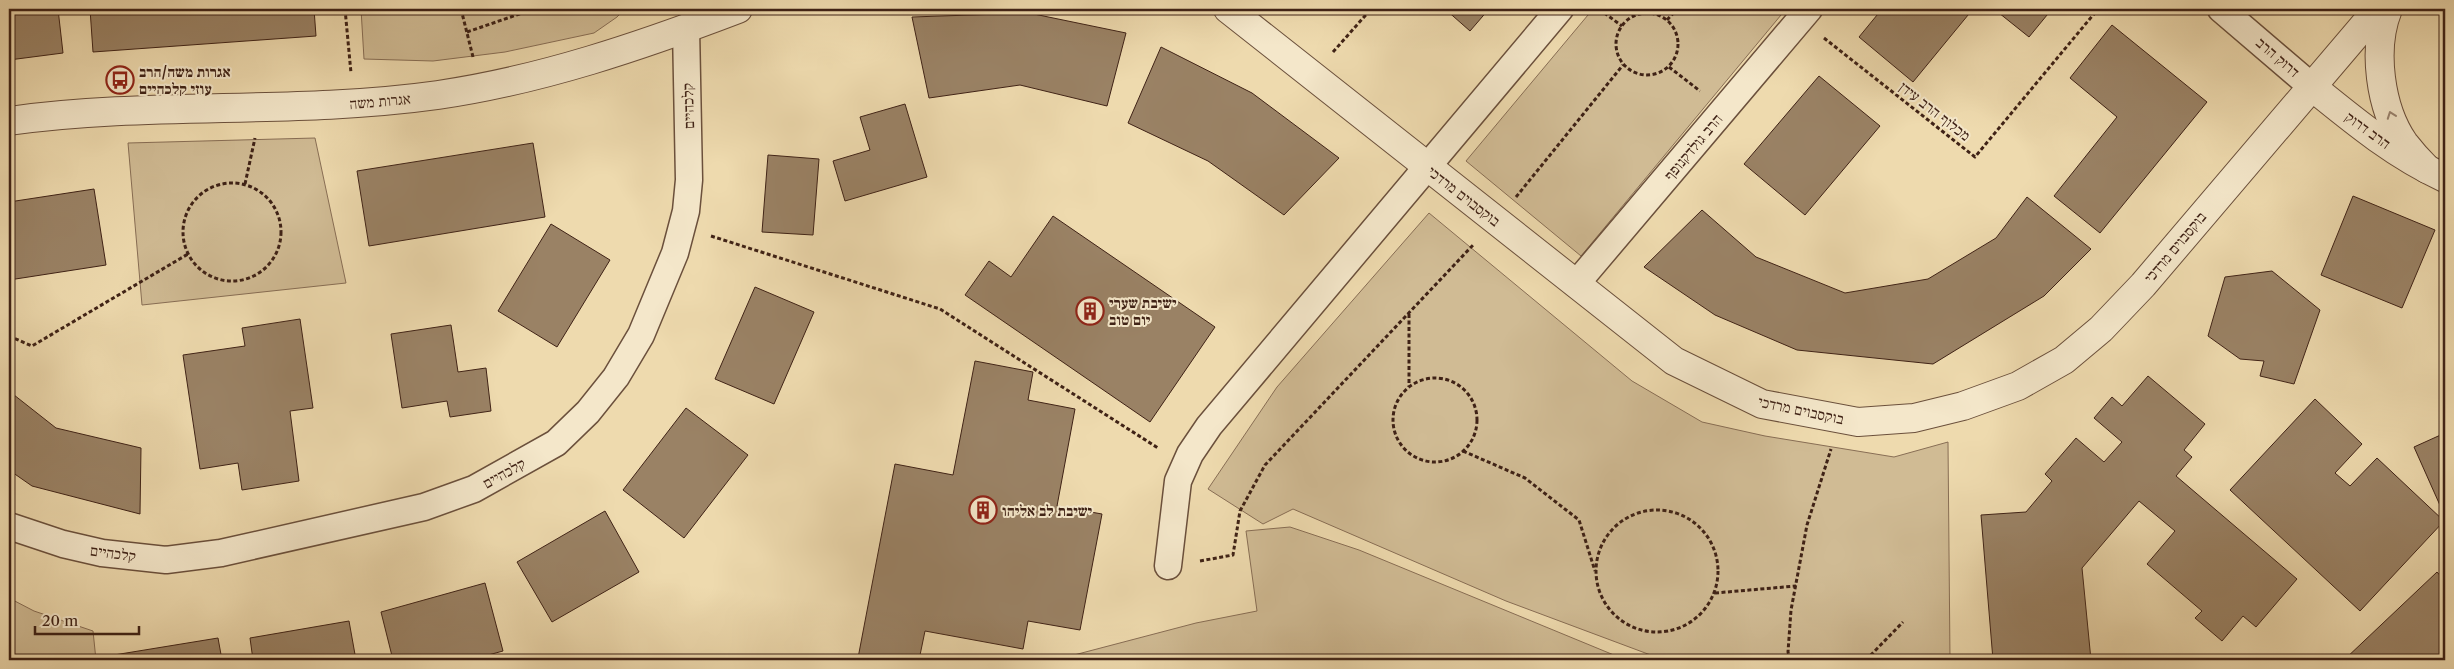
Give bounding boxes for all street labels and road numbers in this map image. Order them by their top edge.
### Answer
street label: דרוק הרב [2252,33,2304,81]
street label: מכלוף הרב עידן [1895,77,1975,145]
street label: קלכהיים [678,83,698,129]
street label: אגרות משה [348,89,412,113]
street label: הרב דרוק [2341,107,2395,153]
street label: הרב גולדקנופף [1660,110,1726,184]
street label: בוקסבוים מרדכי [1424,162,1504,230]
street label: בוקסבוים מרדכי [2140,207,2210,287]
street label: בוקסבוים מרדכי [1756,392,1846,428]
street label: קלכהיים [479,454,529,492]
street label: קלכהיים [89,540,137,566]

